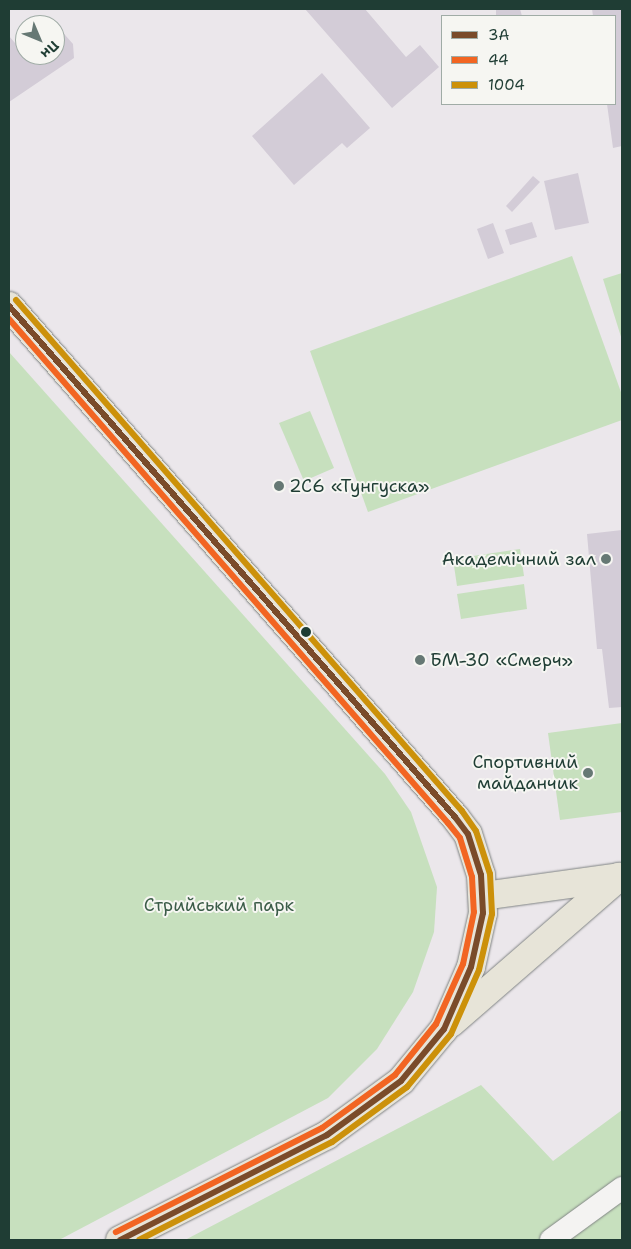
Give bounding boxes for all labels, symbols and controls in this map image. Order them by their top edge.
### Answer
north arrow [15,15,65,65]
legend [441,15,616,105]
text: 3А [488,25,509,45]
text: Пн [37,37,63,63]
text: 44 [488,50,509,70]
text: 1004 [488,75,525,95]
place label: 2С6 «Тунгуска» [289,475,429,497]
marker: 2С6 «Тунгуска» [273,480,285,492]
place label: Академічний зал [442,548,596,570]
marker: Академічний зал [600,553,612,565]
unlabelled marker [301,627,311,637]
place label: БМ-30 «Смерч» [430,649,573,671]
marker: БМ-30 «Смерч» [414,654,426,666]
place label: Спортивний майданчик [472,752,578,794]
marker: Спортивний майданчик [582,767,594,779]
park label: Стрийський парк [144,894,294,916]

